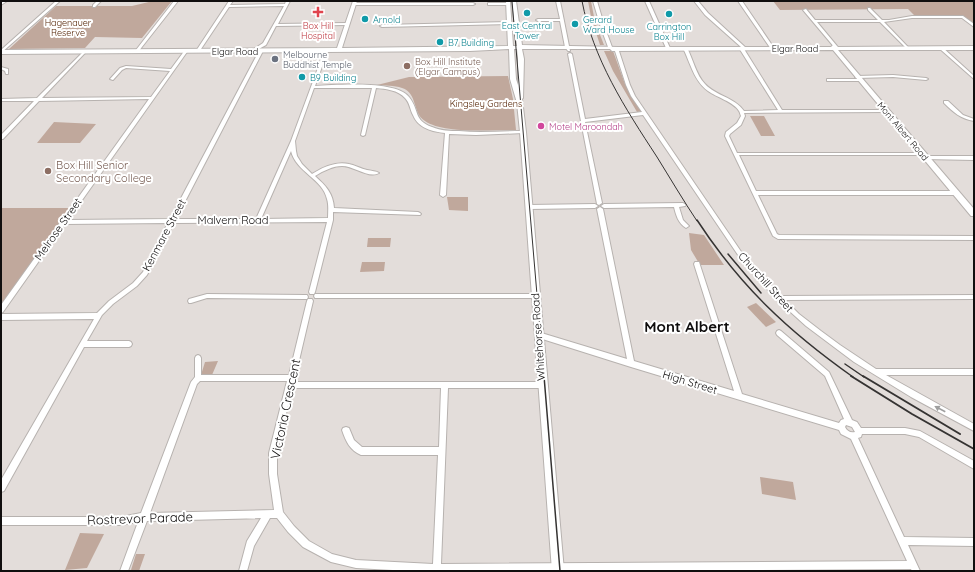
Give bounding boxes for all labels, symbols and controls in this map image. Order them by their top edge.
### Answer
marker: Box Hill Hospital [312,6,324,18]
marker: East Central Tower [522,8,532,18]
marker: Carrington Box Hill [664,9,674,19]
marker: Arnold [360,14,370,24]
place label: Arnold [373,14,400,25]
place label: Gerard Ward House [583,14,635,35]
park label: Hagenauer Reserve [45,17,92,38]
marker: Gerard Ward House [570,19,580,29]
place label: Box Hill Hospital [301,20,335,41]
place label: East Central Tower [502,20,552,41]
place label: Carrington Box Hill [647,21,691,42]
marker: B7 Building [435,37,445,47]
place label: B7 Building [448,37,494,48]
street label: Elgar Road [772,43,818,54]
street label: Elgar Road [212,46,258,57]
place label: Melbourne Buddhist Temple [283,49,352,70]
marker: Melbourne Buddhist Temple [270,54,280,64]
place label: Box Hill Institute (Elgar Campus) [415,56,481,77]
marker: Box Hill Institute (Elgar Campus) [402,61,412,71]
marker: B9 Building [297,72,307,82]
place label: B9 Building [310,72,356,83]
park label: Kingsley Gardens [450,98,522,109]
street label: Mont Albert Road [875,99,931,163]
marker: Motel Maroondah [536,121,546,131]
place label: Motel Maroondah [549,121,623,132]
place label: Box Hill Senior Secondary College [56,158,152,185]
marker: Box Hill Senior Secondary College [43,166,53,176]
street label: Melrose Street [31,195,85,263]
street label: Kenmare Street [139,196,189,273]
street label: Malvern Road [198,213,268,227]
street label: Churchill Street [735,249,797,315]
street label: Whitehorse Road [528,293,548,381]
district label: Mont Albert [644,317,730,336]
street label: Victoria Crescent [267,357,303,461]
street label: High Street [661,367,719,397]
one-way arrow [934,406,946,413]
street label: Rostrevor Parade [87,508,193,528]

